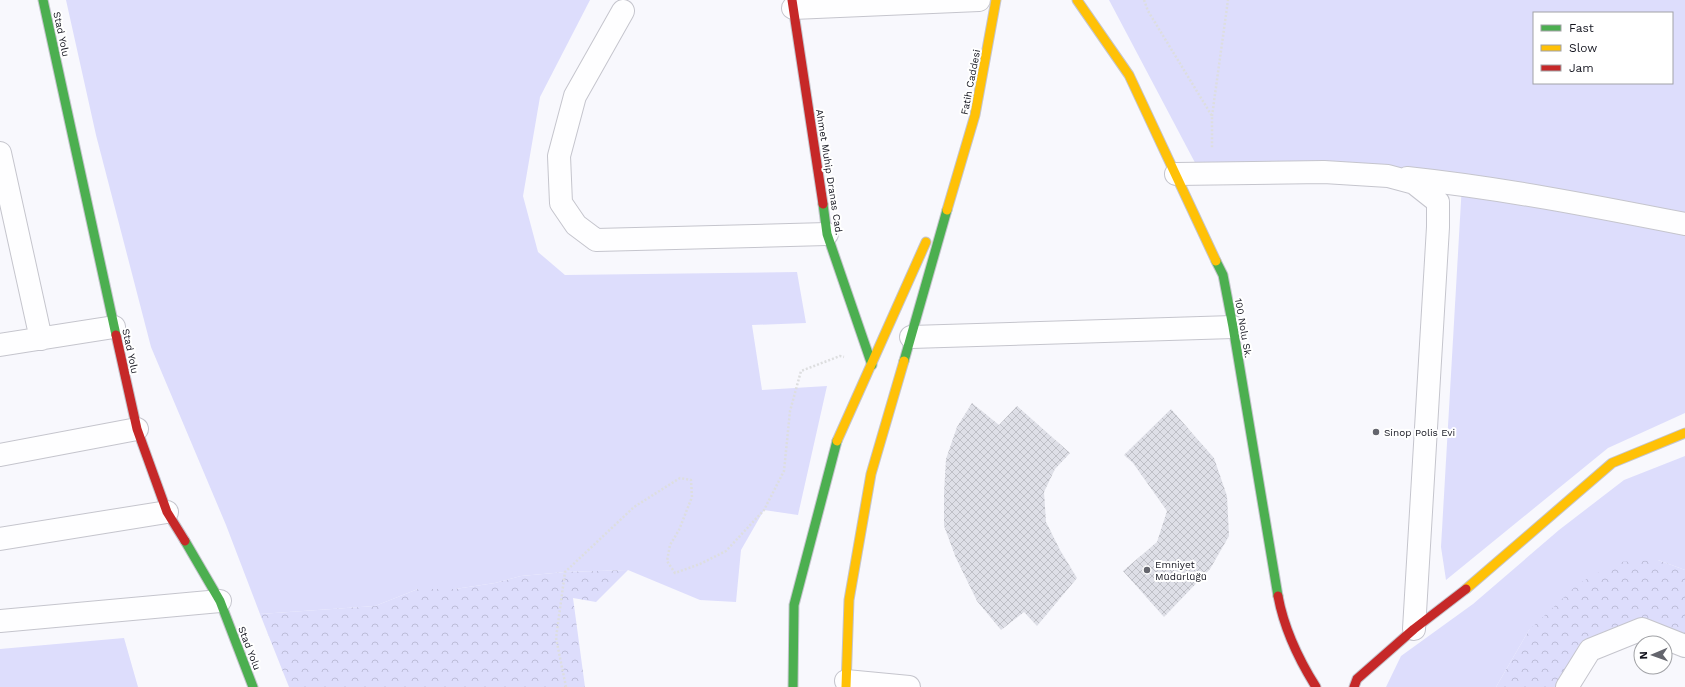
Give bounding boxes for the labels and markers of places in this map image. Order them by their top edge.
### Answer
marker: Sinop Polis Evi [1371,427,1381,437]
place label: Sinop Polis Evi [1384,427,1455,438]
place label: Emniyet Müdürlüğü [1155,559,1207,582]
marker: Emniyet Müdürlüğü [1142,565,1152,575]

